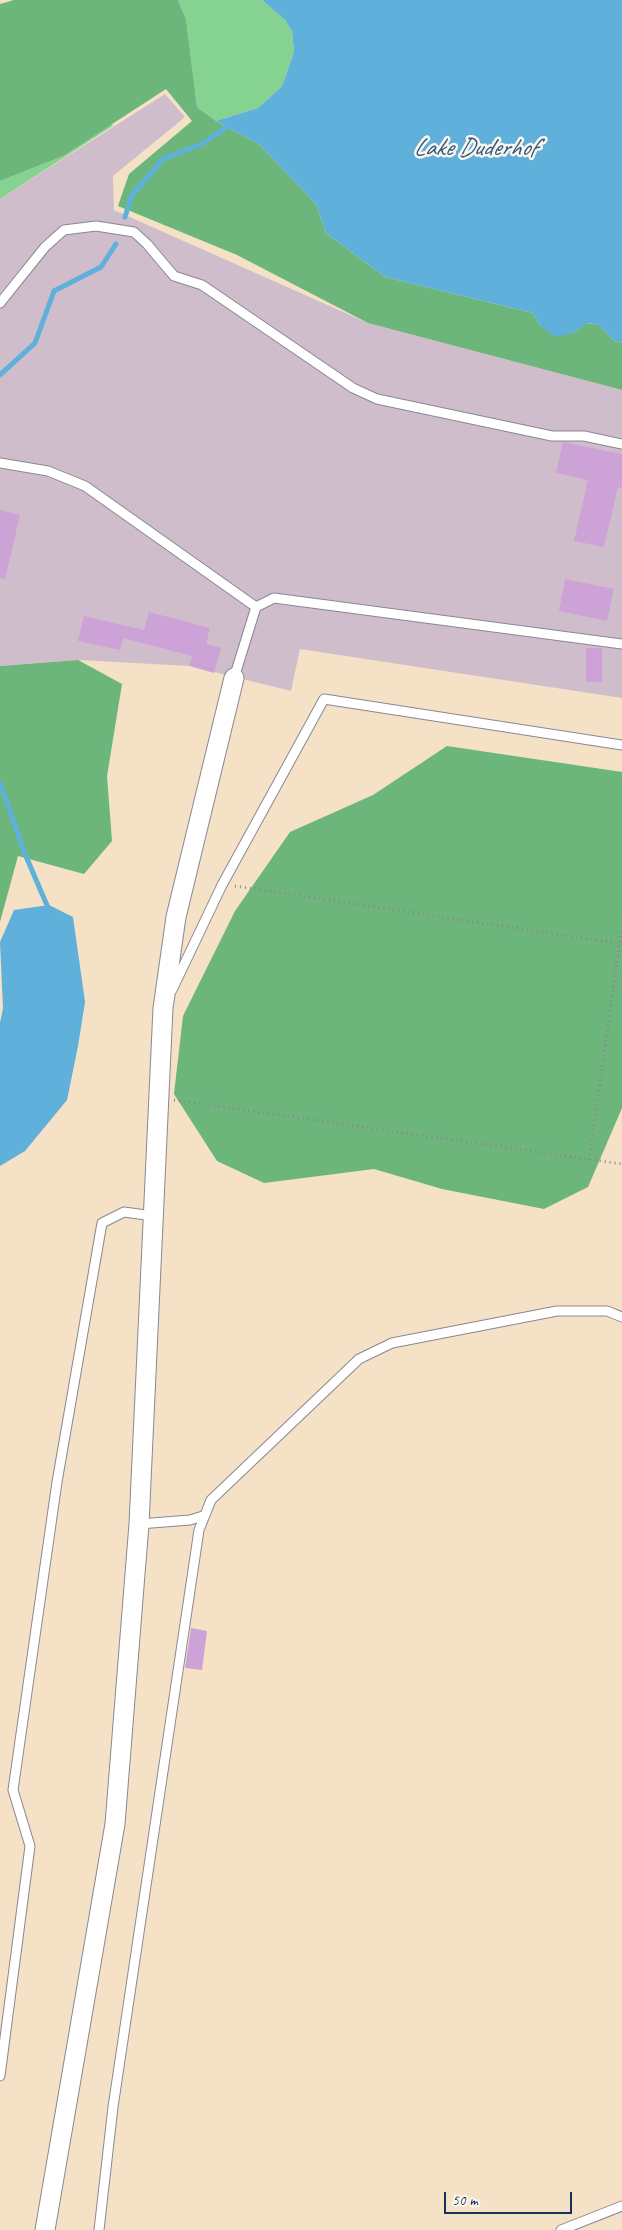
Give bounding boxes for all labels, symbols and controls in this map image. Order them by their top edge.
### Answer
water label: Lake Duderhof [414,133,536,163]
scale bar [447,2182,574,2214]
text: 50 m [452,2191,478,2210]

